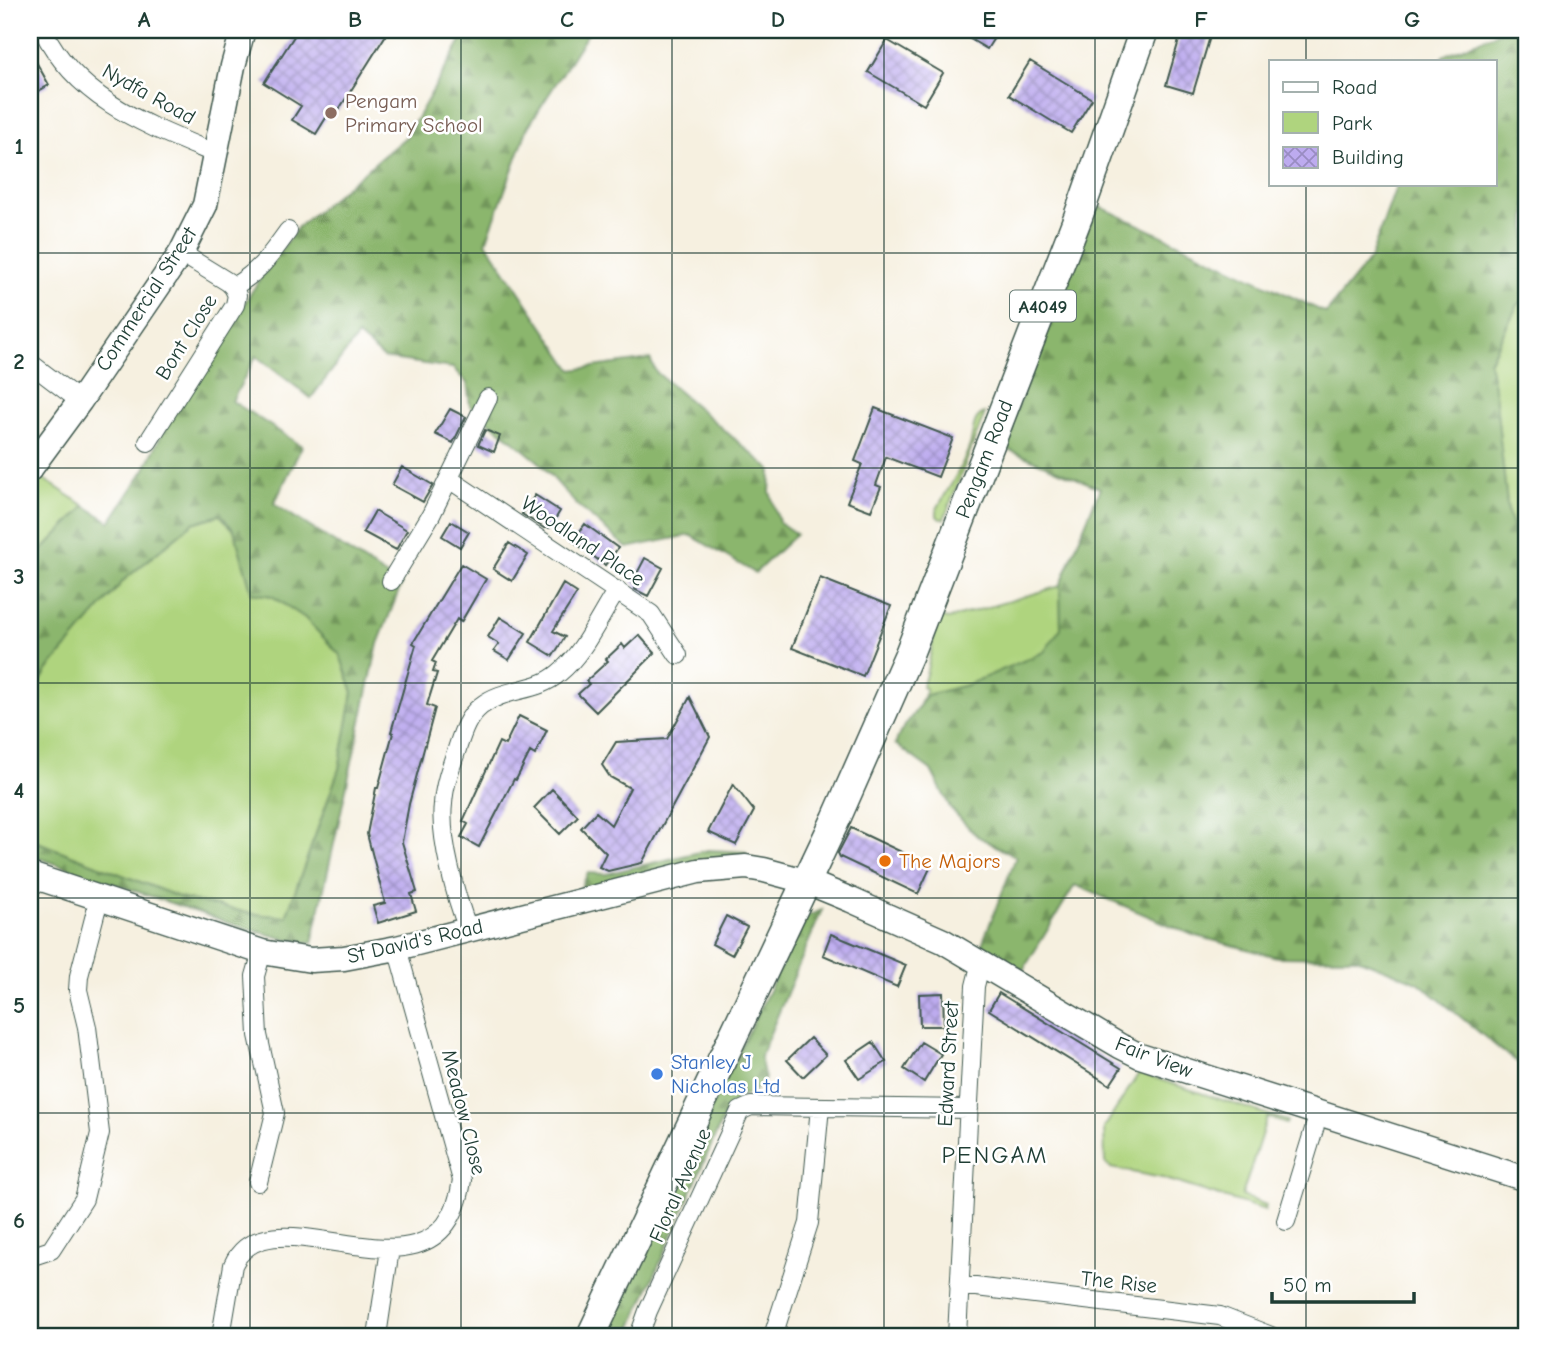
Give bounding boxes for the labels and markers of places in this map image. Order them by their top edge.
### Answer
place label: Pengam Primary School [345,89,483,137]
marker: Pengam Primary School [323,105,339,121]
place label: The Majors [899,849,1000,873]
marker: The Majors [877,853,893,869]
place label: Stanley J Nicholas Ltd [671,1050,780,1098]
marker: Stanley J Nicholas Ltd [649,1066,665,1082]

